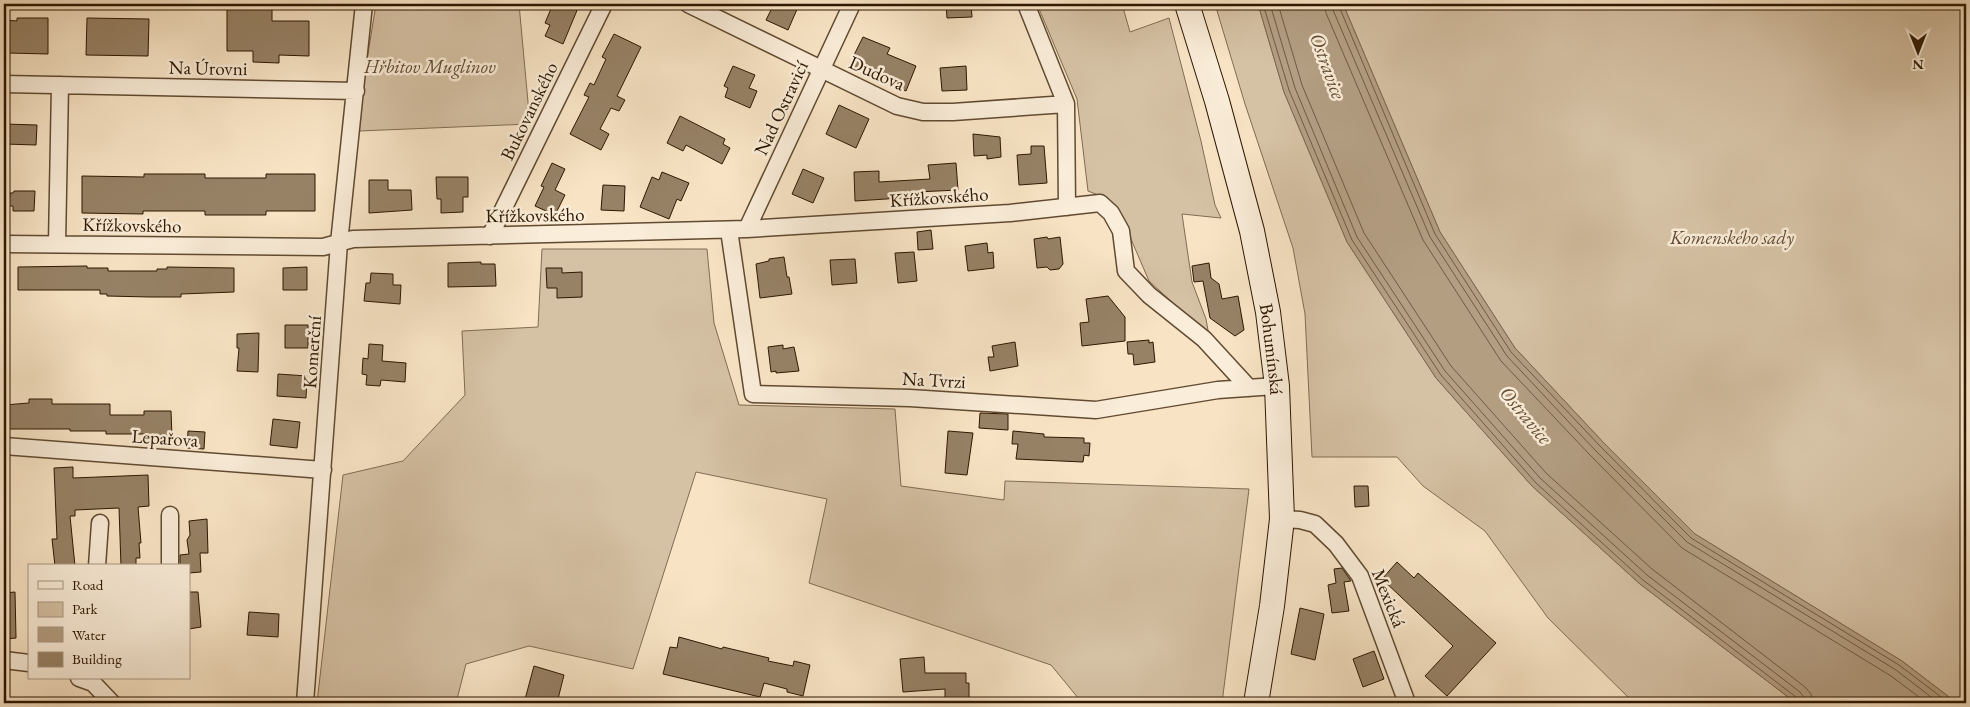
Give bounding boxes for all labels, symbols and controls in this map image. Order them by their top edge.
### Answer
north arrow [1892,28,1942,78]
water label: Ostravice [1304,29,1352,103]
street label: Dudova [845,50,909,97]
park label: Hřbitov Muglinov [363,54,496,79]
street label: Na Úrovni [168,55,248,81]
street label: Nad Ostravicí [748,56,814,159]
text: N [1912,56,1924,74]
street label: Bukovanského [494,58,564,164]
street label: Křížkovského [889,181,989,213]
street label: Křížkovského [485,202,585,228]
street label: Křížkovského [82,212,182,238]
park label: Komenského sady [1669,225,1794,250]
street label: Bohumínská [1254,301,1290,396]
street label: Komerční [297,314,327,389]
street label: Na Tvrzi [902,366,967,394]
water label: Ostravice [1494,380,1558,450]
street label: Lepařova [131,423,200,453]
legend [28,564,190,680]
street label: Mexická [1366,565,1412,631]
text: Road [72,575,104,594]
text: Park [72,599,99,618]
text: Water [72,625,106,644]
text: Building [72,649,122,668]

